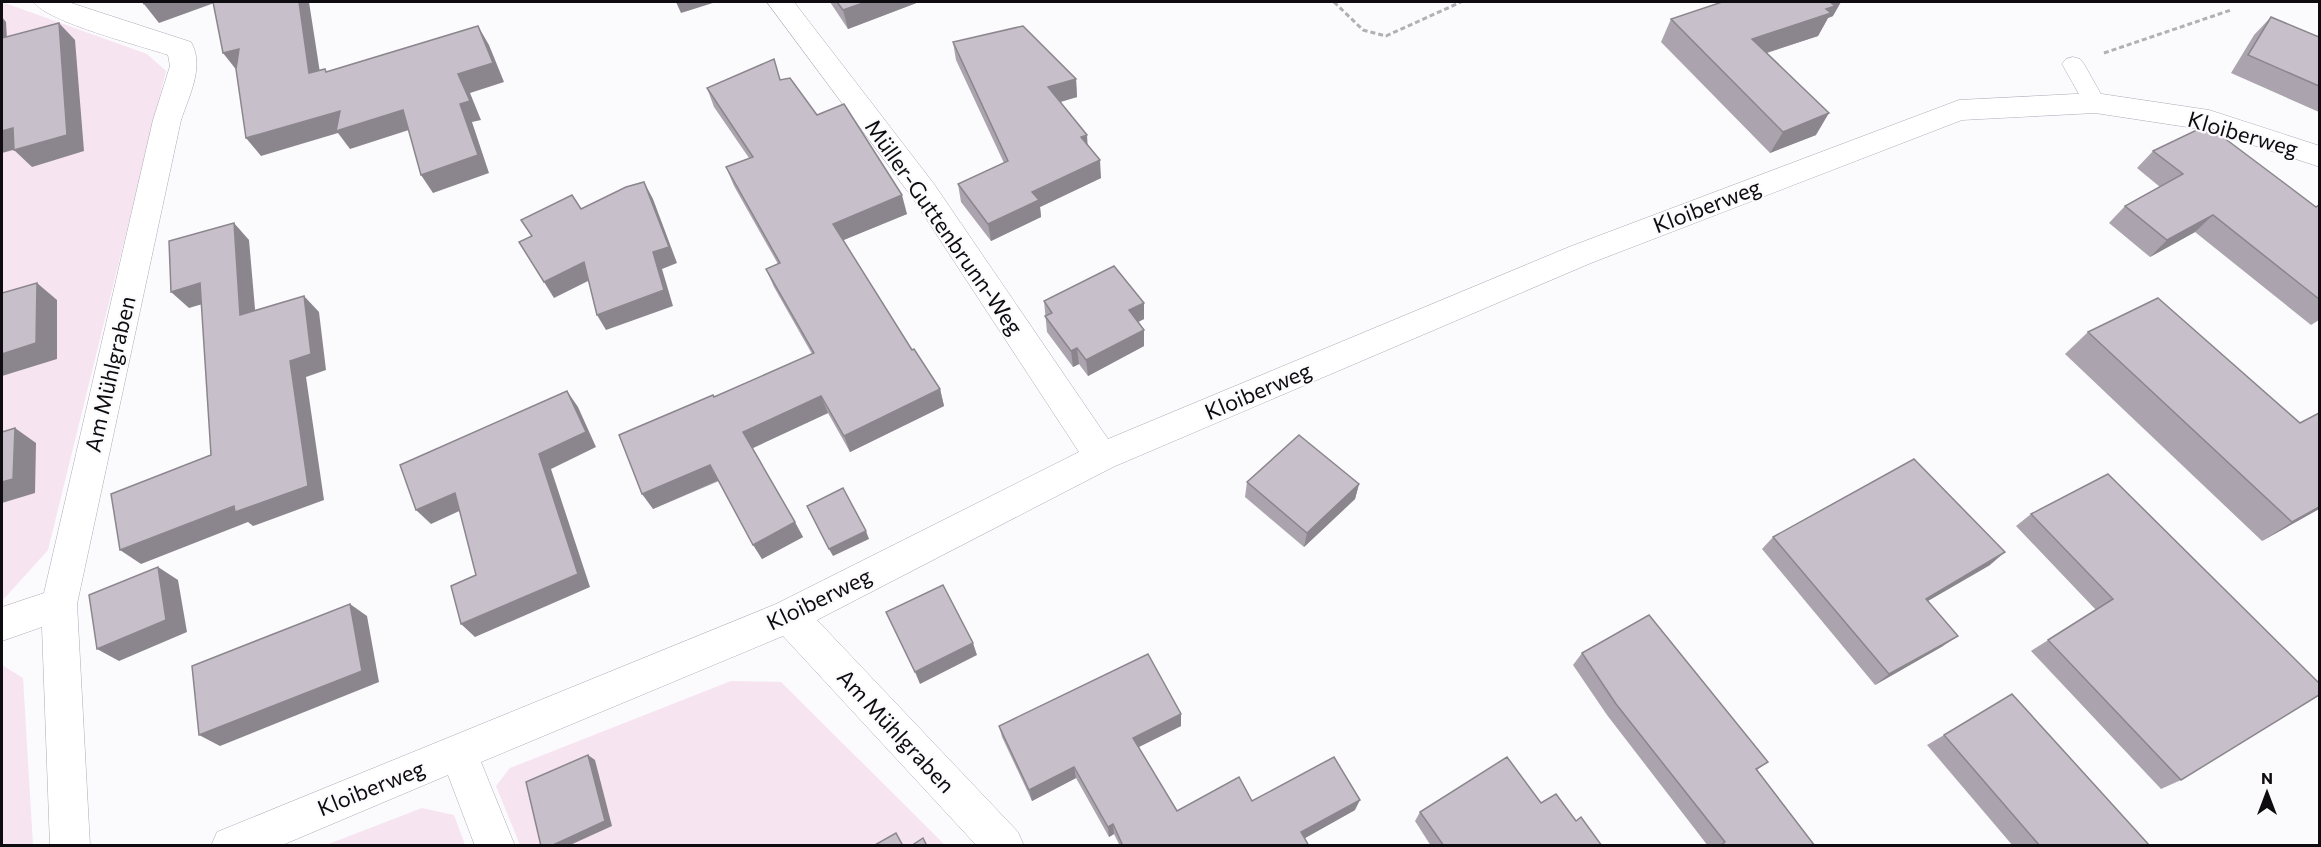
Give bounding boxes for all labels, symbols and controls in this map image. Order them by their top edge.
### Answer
street label: Kloiberweg [2185,105,2301,162]
street label: Müller-Guttenbrunn-Weg [860,114,1029,340]
street label: Kloiberweg [1649,173,1765,238]
street label: Am Mühlgraben [78,293,141,455]
street label: Kloiberweg [1200,356,1315,425]
street label: Kloiberweg [762,562,876,636]
street label: Am Mühlgraben [832,663,961,798]
street label: Kloiberweg [313,754,428,821]
north arrow [2237,763,2297,823]
text: N [2261,768,2273,787]

